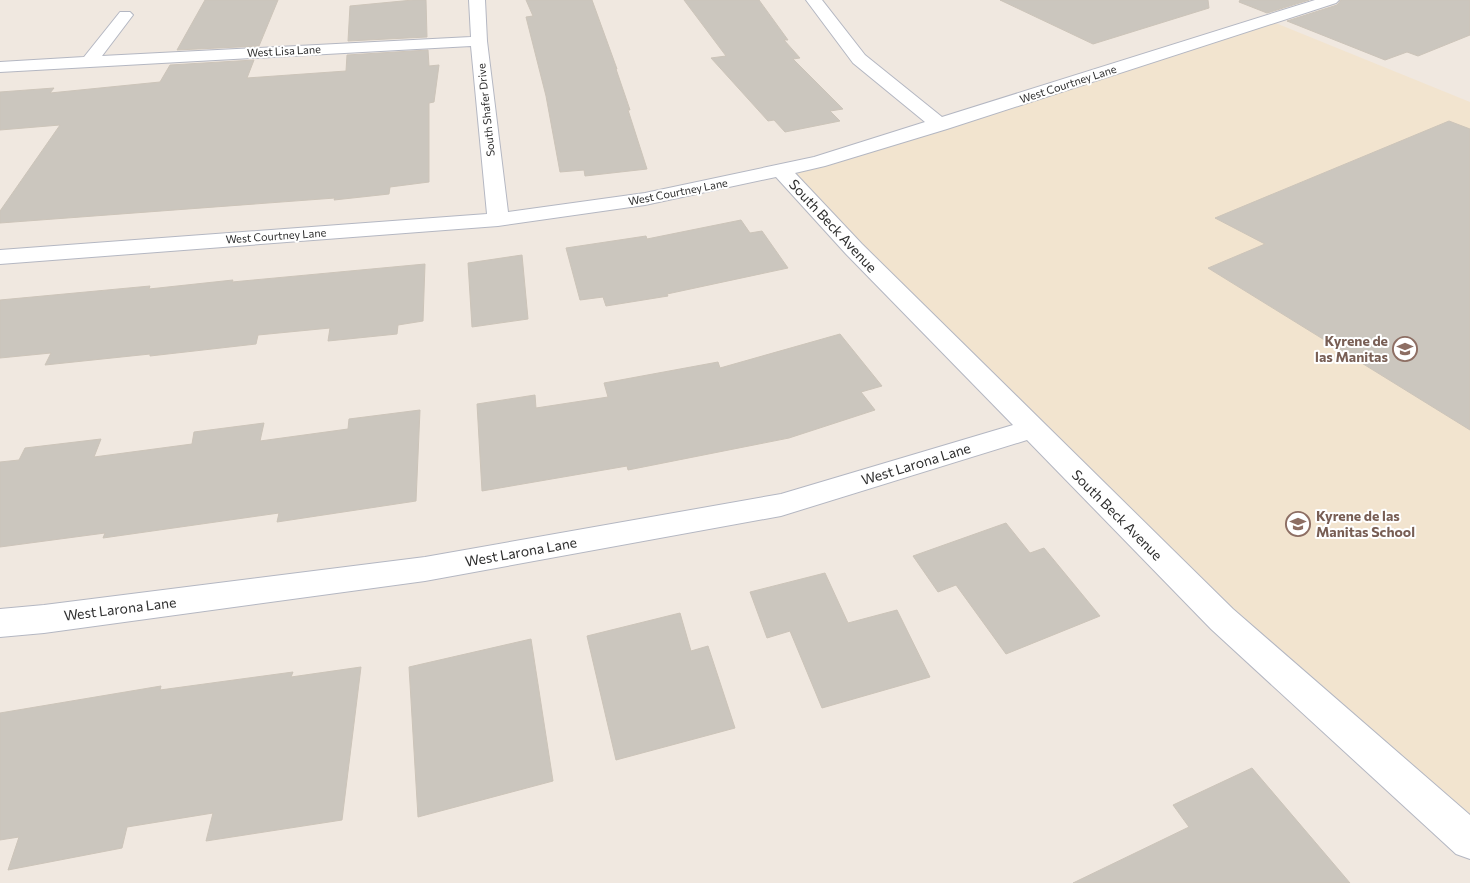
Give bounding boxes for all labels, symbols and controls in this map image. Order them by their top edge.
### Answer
street label: West Lisa Lane [247,42,321,59]
street label: West Courtney Lane [1018,62,1118,105]
street label: South Shafer Drive [474,63,497,157]
street label: West Courtney Lane [627,175,729,208]
street label: South Beck Avenue [786,176,881,276]
street label: West Courtney Lane [225,225,327,246]
place label: Kyrene de las Manitas [1315,332,1388,365]
school or university icon: Kyrene de las Manitas [1392,336,1418,362]
street label: West Larona Lane [859,439,972,488]
street label: South Beck Avenue [1069,466,1166,563]
place label: Kyrene de las Manitas School [1316,507,1415,540]
school or university icon: Kyrene de las Manitas School [1285,511,1311,537]
street label: West Larona Lane [464,533,578,570]
street label: West Larona Lane [63,593,177,624]

